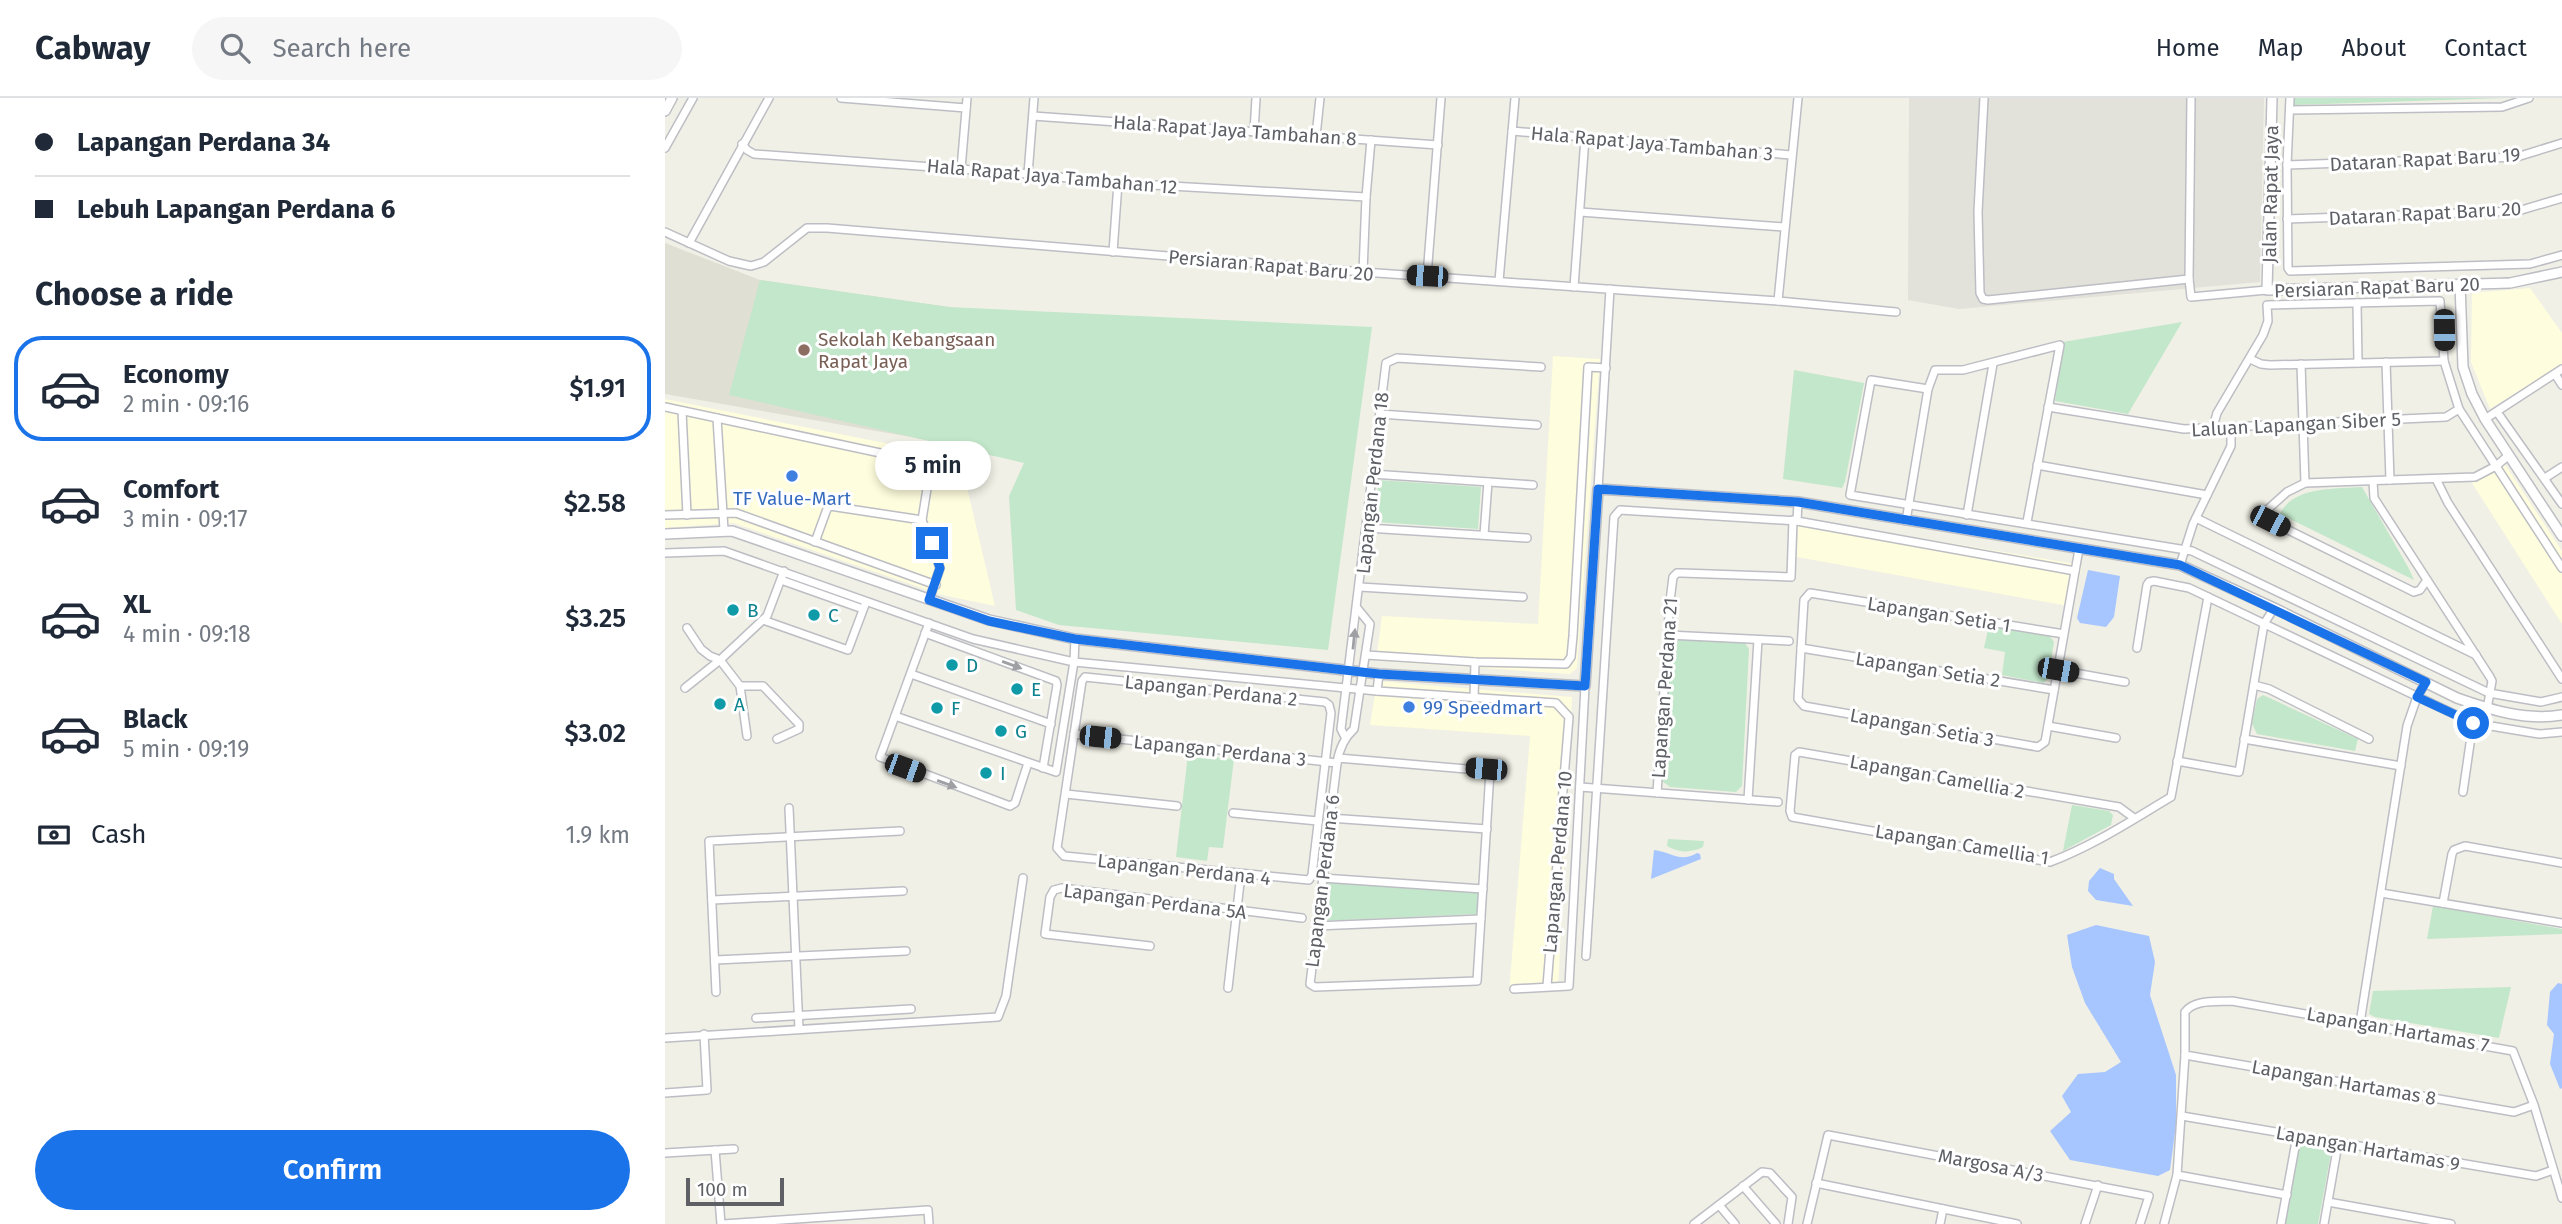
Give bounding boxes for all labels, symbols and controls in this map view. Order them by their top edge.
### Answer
search box [192,17,682,80]
text: Cabway [35,28,150,68]
icon: search [216,29,254,67]
text: Search here [272,33,411,64]
text: Home [2156,34,2220,62]
text: Map [2258,34,2304,62]
text: About [2342,34,2406,62]
text: Contact [2444,34,2527,62]
street label: Hala Rapat Jaya Tambahan 8 [1112,111,1358,150]
street label: Hala Rapat Jaya Tambahan 3 [1530,121,1774,166]
street label: Jalan Rapat Jaya [2258,125,2283,263]
text: Lapangan Perdana 34 [77,127,330,158]
street label: Dataran Rapat Baru 19 [2329,143,2521,176]
street label: Hala Rapat Jaya Tambahan 12 [926,154,1178,199]
text: Lebuh Lapangan Perdana 6 [77,194,395,225]
street label: Dataran Rapat Baru 20 [2328,197,2522,230]
street label: Persiaran Rapat Baru 20 [1167,245,1375,286]
car [1406,264,1449,288]
street label: Persiaran Rapat Baru 20 [2274,272,2480,303]
text: Choose a ride [35,275,233,313]
car [2434,309,2455,351]
place label: Sekolah Kebangsaan Rapat Jaya [818,328,995,373]
marker: Sekolah Kebangsaan Rapat Jaya [796,342,812,358]
icon: car [39,357,102,420]
text: Economy [123,359,229,390]
text: $1.91 [570,373,626,404]
text: 2 min · 09:16 [123,390,249,418]
street label: Lapangan Perdana 18 [1352,391,1393,575]
street label: Laluan Lapangan Siber 5 [2191,408,2401,441]
callout: 5 min [874,442,990,490]
text: 5 min [904,451,962,479]
marker: TF Value-Mart [784,468,800,484]
icon: car [39,472,102,535]
text: Comfort [123,474,219,505]
place label: TF Value-Mart [733,487,851,510]
text: $2.58 [564,488,626,519]
car [2247,502,2294,540]
text: 3 min · 09:17 [123,505,247,533]
route end [916,527,948,559]
icon: car [39,587,102,650]
text: XL [123,589,151,620]
street label: Lapangan Setia 1 [1866,592,2012,637]
street label: Lapangan Perdana 21 [1647,597,1682,779]
place label: B [747,599,759,622]
marker: B [725,602,741,618]
text: $3.25 [565,603,626,634]
place label: C [828,604,839,627]
marker: C [806,607,822,623]
text: 4 min · 09:18 [123,620,251,648]
one-way arrow [1348,628,1359,650]
street label: Lapangan Setia 2 [1854,647,2002,692]
place label: D [966,654,978,677]
car [2036,656,2081,684]
marker: D [944,657,960,673]
one-way arrow [1002,660,1023,671]
street label: Lapangan Perdana 2 [1124,670,1298,711]
place label: E [1031,678,1041,701]
marker: E [1009,681,1025,697]
place label: A [734,693,745,716]
marker: A [712,696,728,712]
place label: 99 Speedmart [1423,696,1543,719]
place label: F [951,697,960,720]
marker: 99 Speedmart [1401,699,1417,715]
marker: F [929,700,945,716]
icon: car [39,702,102,765]
street label: Lapangan Setia 3 [1848,703,1996,751]
text: Black [123,704,188,735]
route start [2457,707,2489,739]
text: $3.02 [564,718,626,749]
place label: G [1015,720,1027,743]
marker: G [993,723,1009,739]
car [1079,724,1122,750]
street label: Lapangan Perdana 3 [1132,730,1307,771]
text: 5 min · 09:19 [123,735,249,763]
street label: Lapangan Camellia 2 [1848,750,2026,803]
car [882,751,929,785]
car [1465,757,1508,781]
place label: I [1000,762,1006,785]
marker: I [978,765,994,781]
street label: Lapangan Perdana 10 [1538,770,1577,954]
one-way arrow [937,778,958,789]
street label: Lapangan Perdana 6 [1300,793,1345,969]
icon: cash [35,816,73,854]
text: Cash [91,819,147,850]
street label: Lapangan Camellia 1 [1873,819,2050,870]
text: 1.9 km [565,821,630,849]
street label: Lapangan Perdana 4 [1096,849,1272,890]
street label: Lapangan Perdana 5A [1062,879,1248,924]
street label: Lapangan Hartamas 7 [2305,1002,2491,1057]
street label: Lapangan Hartamas 8 [2250,1055,2438,1110]
street label: Lapangan Hartamas 9 [2274,1121,2462,1176]
button: Confirm [35,1130,630,1210]
street label: Margosa A/3 [1936,1144,2045,1187]
scale bar [686,1175,784,1207]
text: 100 m [697,1178,748,1201]

